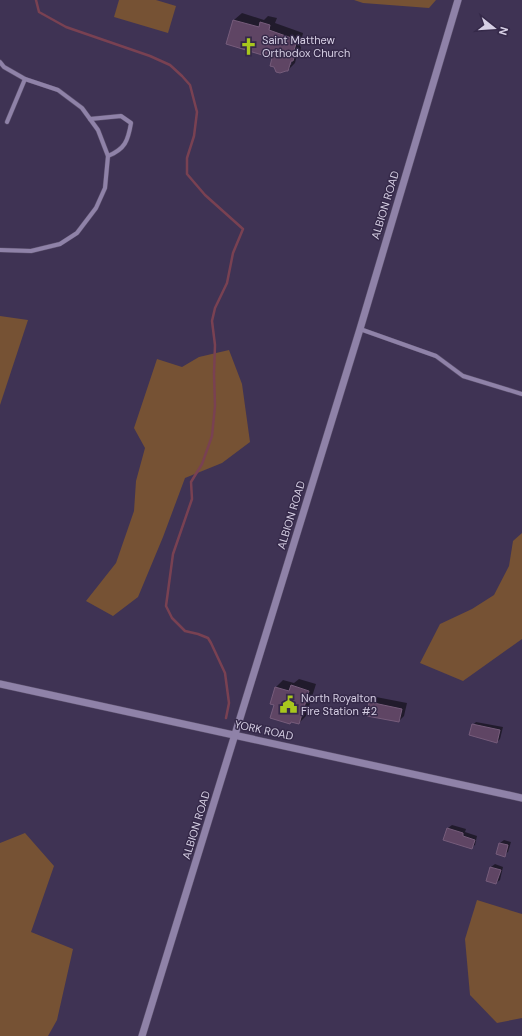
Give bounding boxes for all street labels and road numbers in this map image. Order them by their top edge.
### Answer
street label: ALBION ROAD [368,169,402,241]
street label: ALBION ROAD [274,479,308,551]
street label: YORK ROAD [233,717,295,743]
street label: ALBION ROAD [179,789,213,861]

